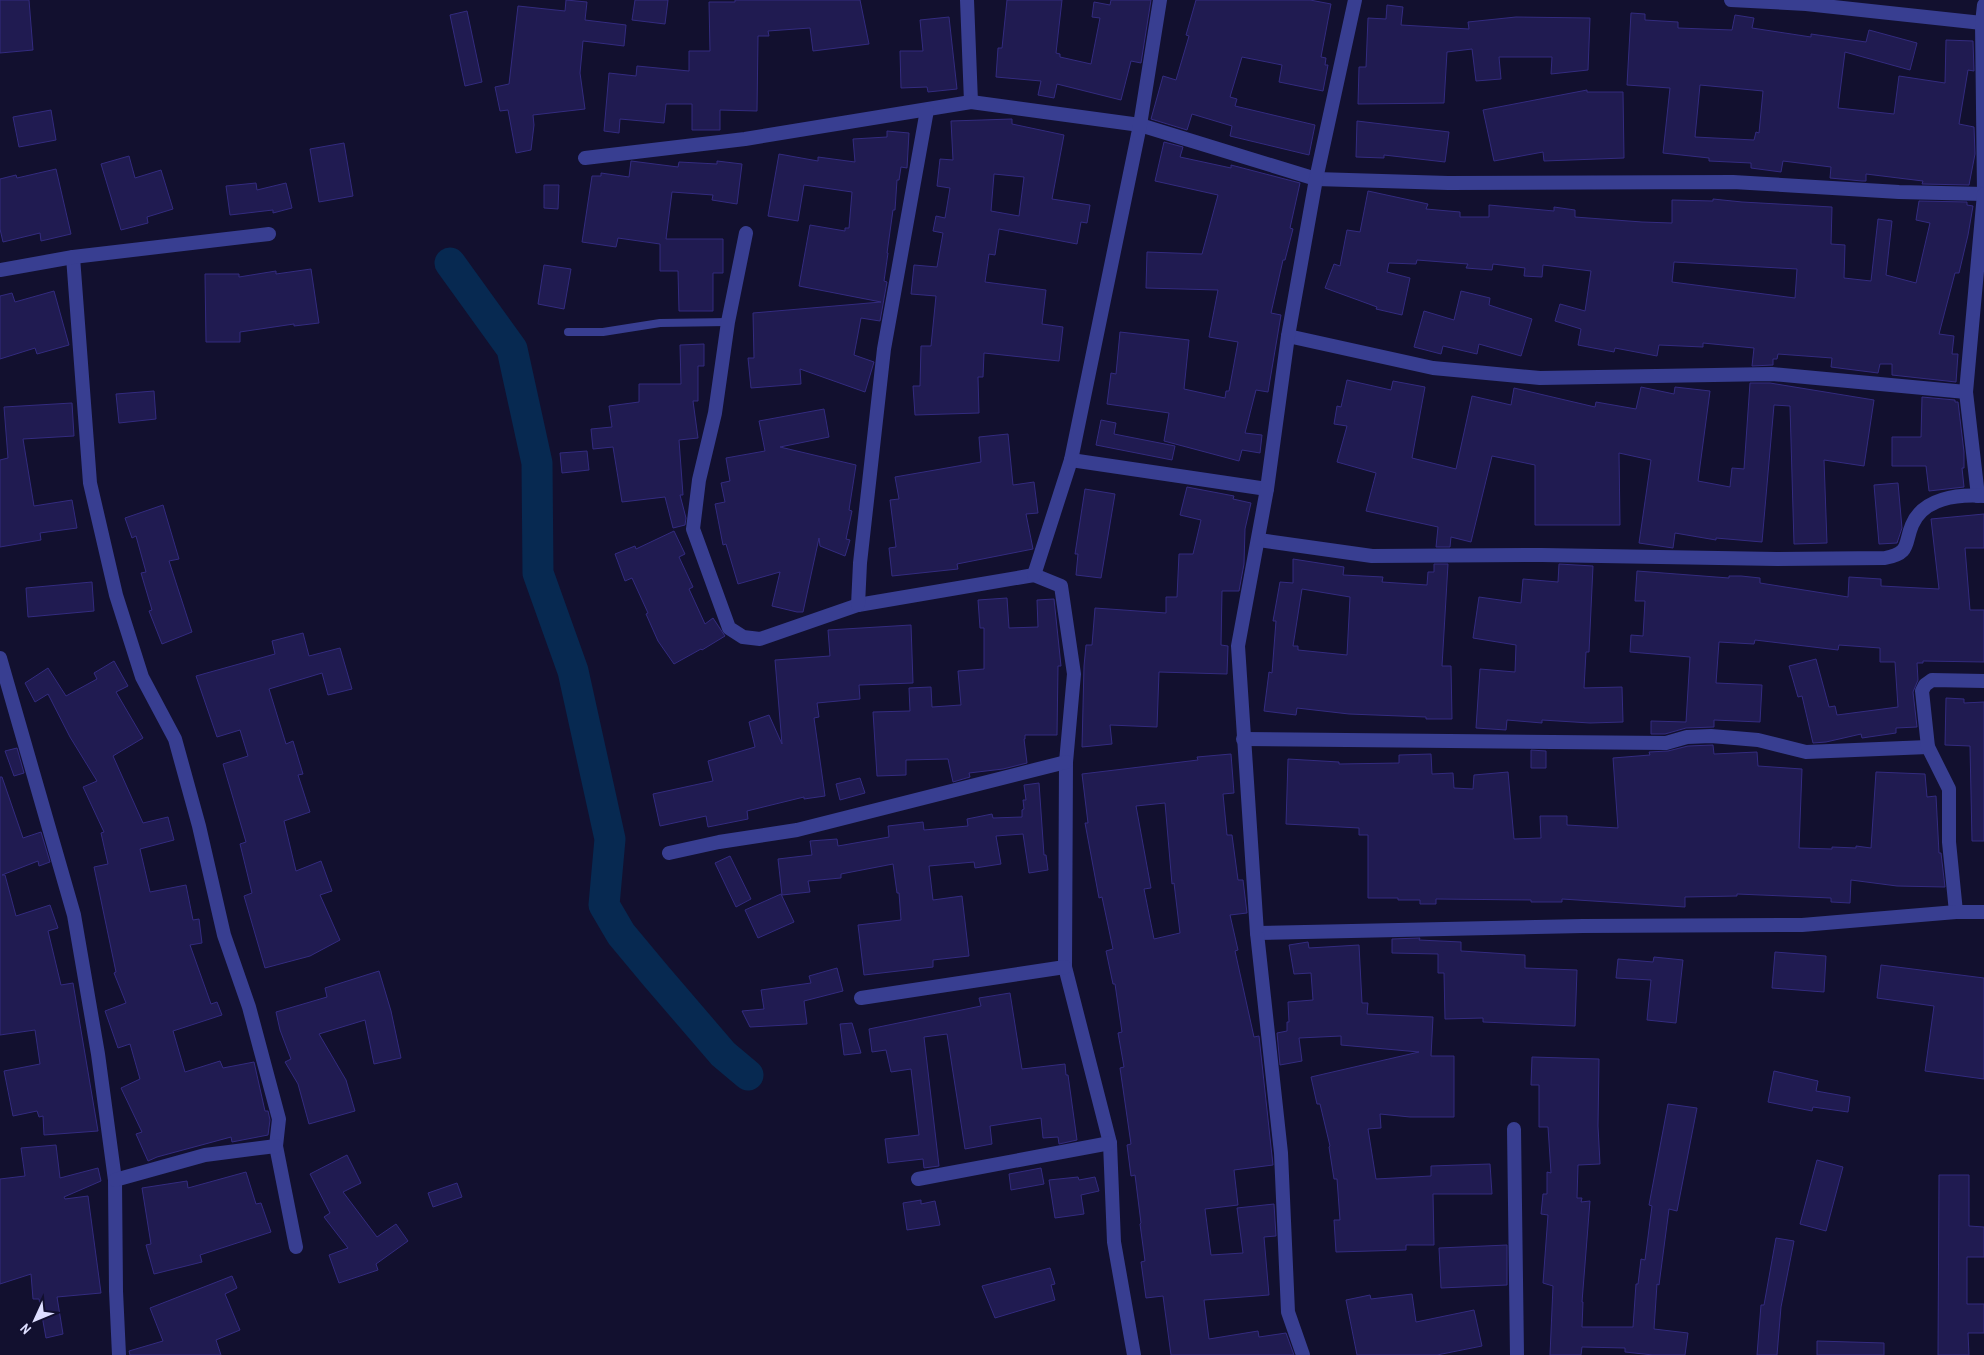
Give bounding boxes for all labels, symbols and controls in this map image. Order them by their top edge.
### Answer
north arrow [10,1295,60,1345]
text: N [16,1320,35,1338]

